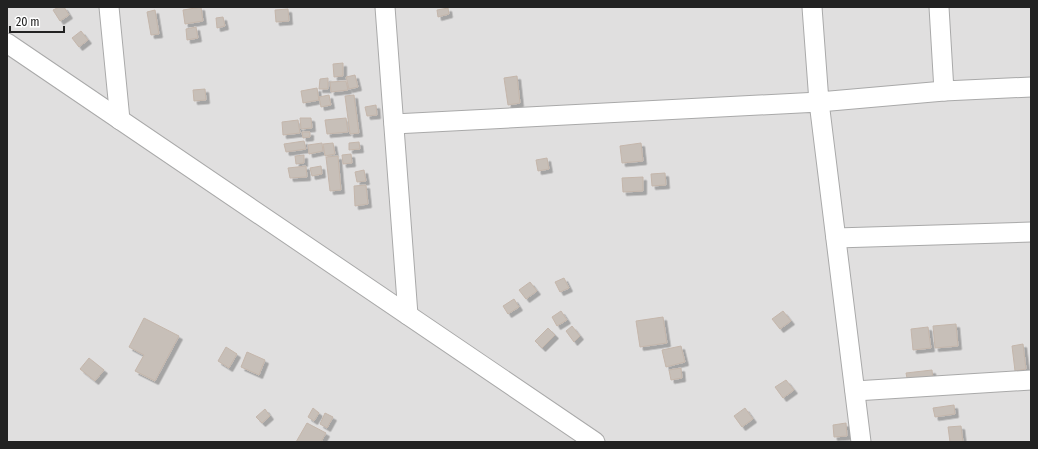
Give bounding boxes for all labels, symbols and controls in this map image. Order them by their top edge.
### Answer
scale bar [10,8,64,34]
text: 20 m [16,15,40,29]

